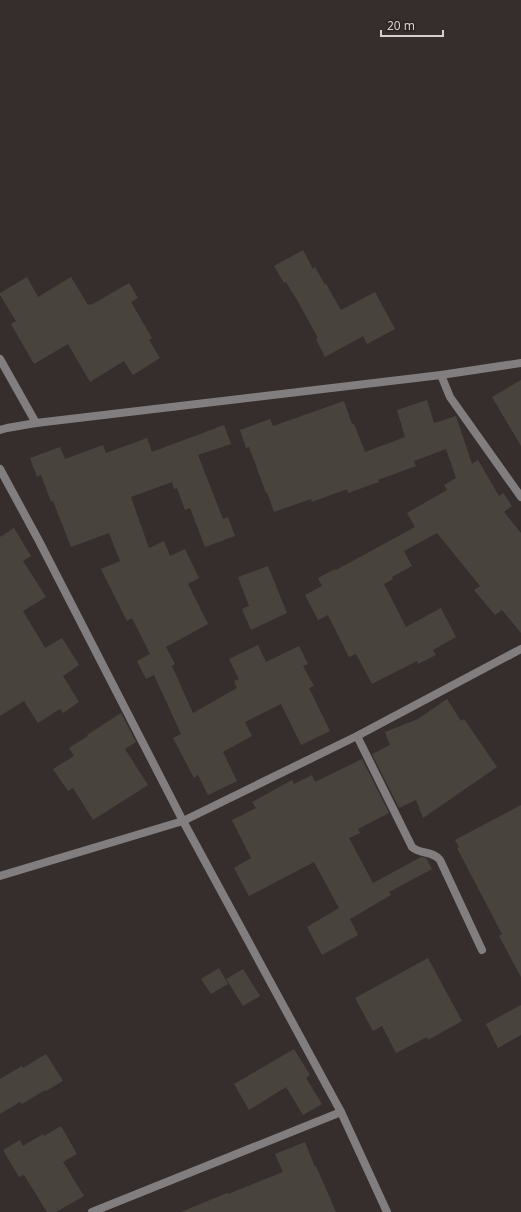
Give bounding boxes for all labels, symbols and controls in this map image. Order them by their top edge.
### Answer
scale bar [381,12,443,38]
text: 20 m [387,17,415,34]

